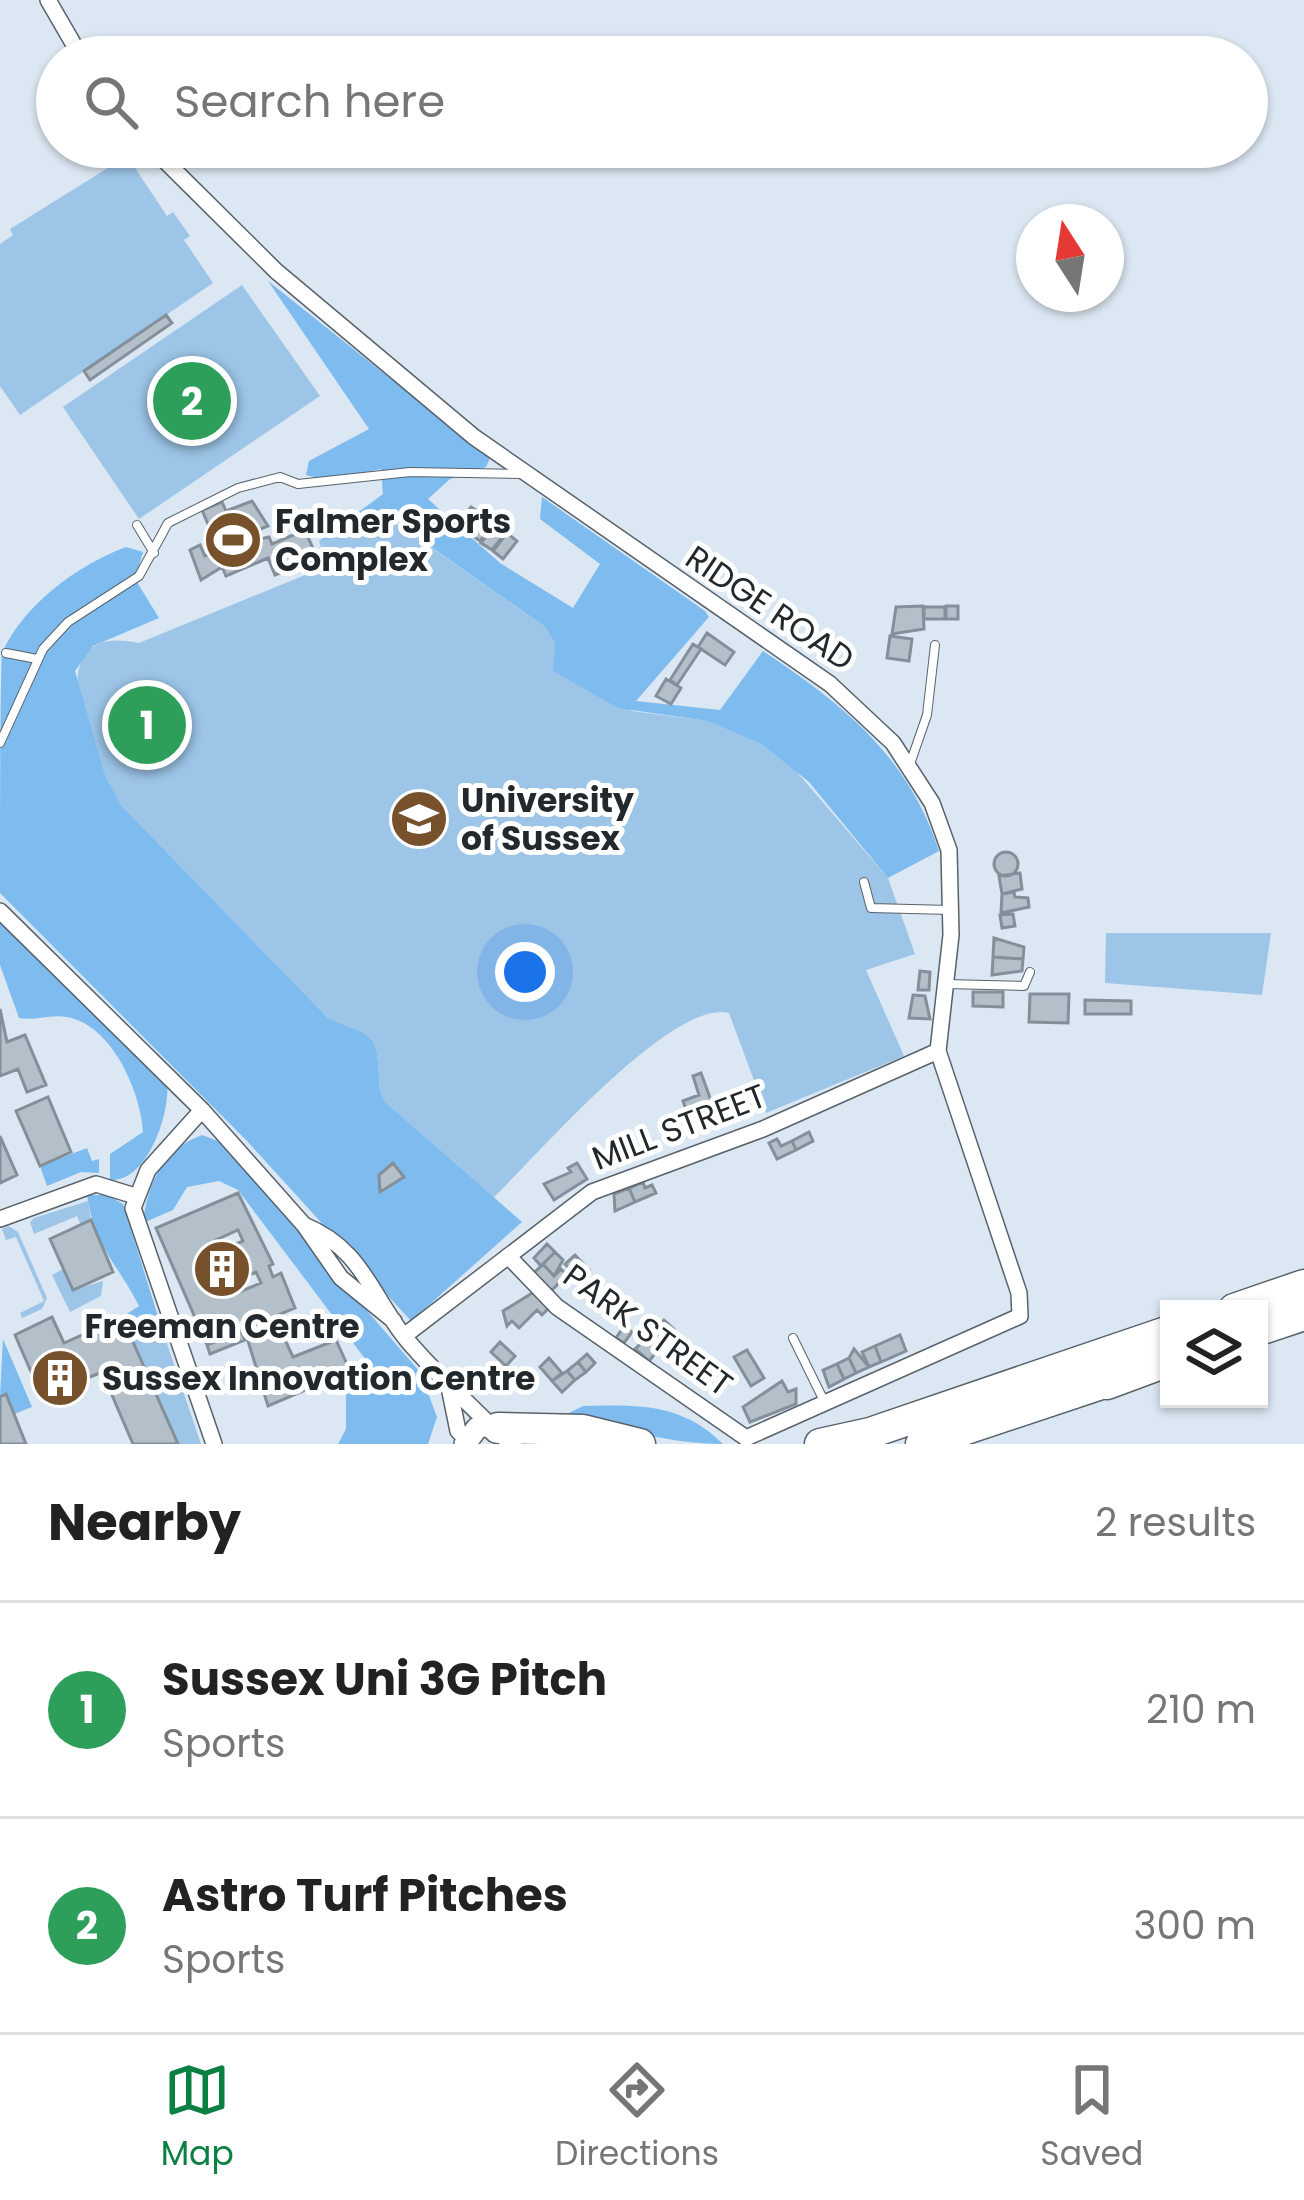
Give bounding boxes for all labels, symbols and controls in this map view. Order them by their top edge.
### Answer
search box [36,36,1268,168]
icon: search [78,69,144,135]
text: Search here [174,70,445,133]
north arrow [1016,204,1124,312]
pin: 2 [153,356,231,446]
place label: Falmer Sports Complex [275,498,511,583]
sports icon: Falmer Sports Complex [202,509,264,571]
street label: RIDGE ROAD [676,534,864,682]
pin: 1 [108,680,186,770]
place label: University of Sussex [461,777,634,862]
school or university icon: University of Sussex [388,788,450,850]
your location [495,942,555,1002]
street label: MILL STREET [585,1072,773,1182]
building icon: Freeman Centre [191,1238,253,1300]
street label: PARK STREET [554,1253,742,1407]
map controls [1160,1300,1268,1408]
button: layers [1160,1300,1268,1408]
place label: Freeman Centre [85,1303,360,1350]
building icon: Sussex Innovation Centre [29,1347,91,1409]
place label: Sussex Innovation Centre [102,1355,535,1402]
text: Nearby [48,1486,241,1558]
text: 2 results [1095,1495,1256,1550]
text: Sussex Uni 3G Pitch [162,1648,607,1711]
text: 1 [80,1682,94,1737]
text: 210 m [1146,1682,1256,1737]
text: Sports [162,1716,285,1771]
text: Astro Turf Pitches [162,1864,568,1927]
text: 2 [76,1898,98,1953]
text: 300 m [1133,1898,1256,1953]
text: Sports [162,1932,285,1987]
tab: Map [161,2057,234,2179]
tab: Directions [555,2057,719,2179]
tab: Saved [1040,2057,1143,2179]

